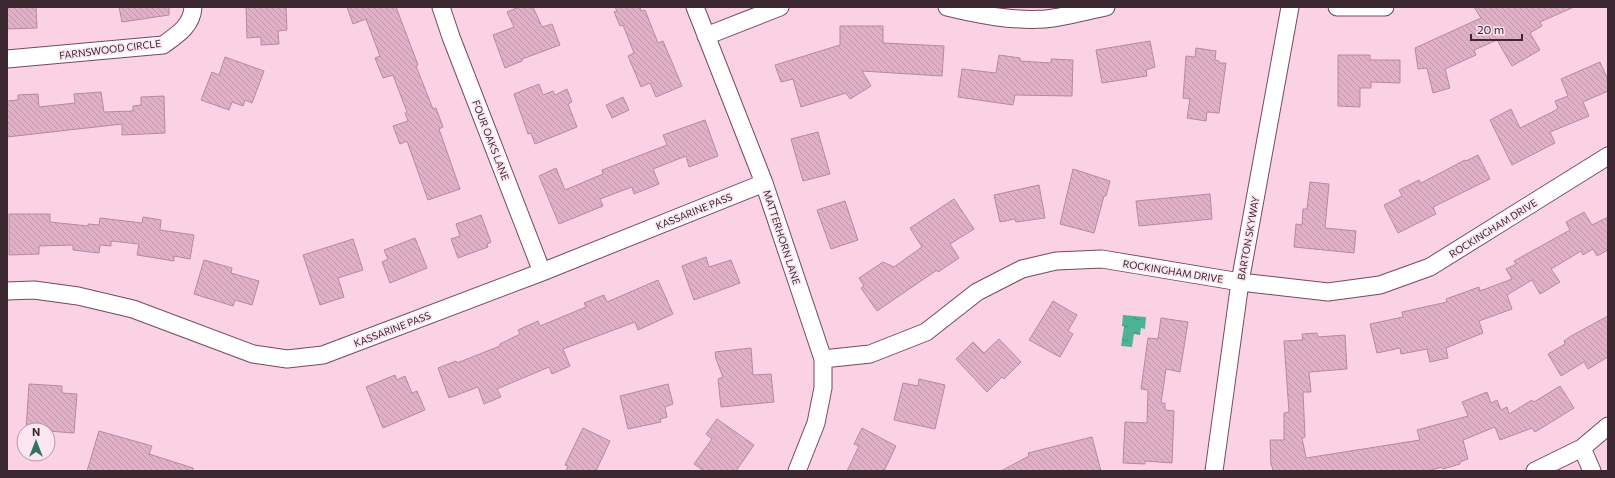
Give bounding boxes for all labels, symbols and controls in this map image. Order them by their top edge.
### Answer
scale bar [1471,16,1522,42]
text: 20 m [1477,22,1504,36]
street label: FARNSWOOD CIRCLE [58,37,162,61]
street label: FOUR OAKS LANE [470,98,512,182]
street label: MATTERHORN LANE [761,188,803,286]
street label: KASSARINE PASS [654,190,734,232]
street label: BARTON SKYWAY [1235,195,1261,281]
street label: ROCKINGHAM DRIVE [1447,196,1539,260]
street label: ROCKINGHAM DRIVE [1122,257,1224,285]
street label: KASSARINE PASS [352,309,432,349]
north arrow [16,422,56,462]
text: N [32,425,40,438]

